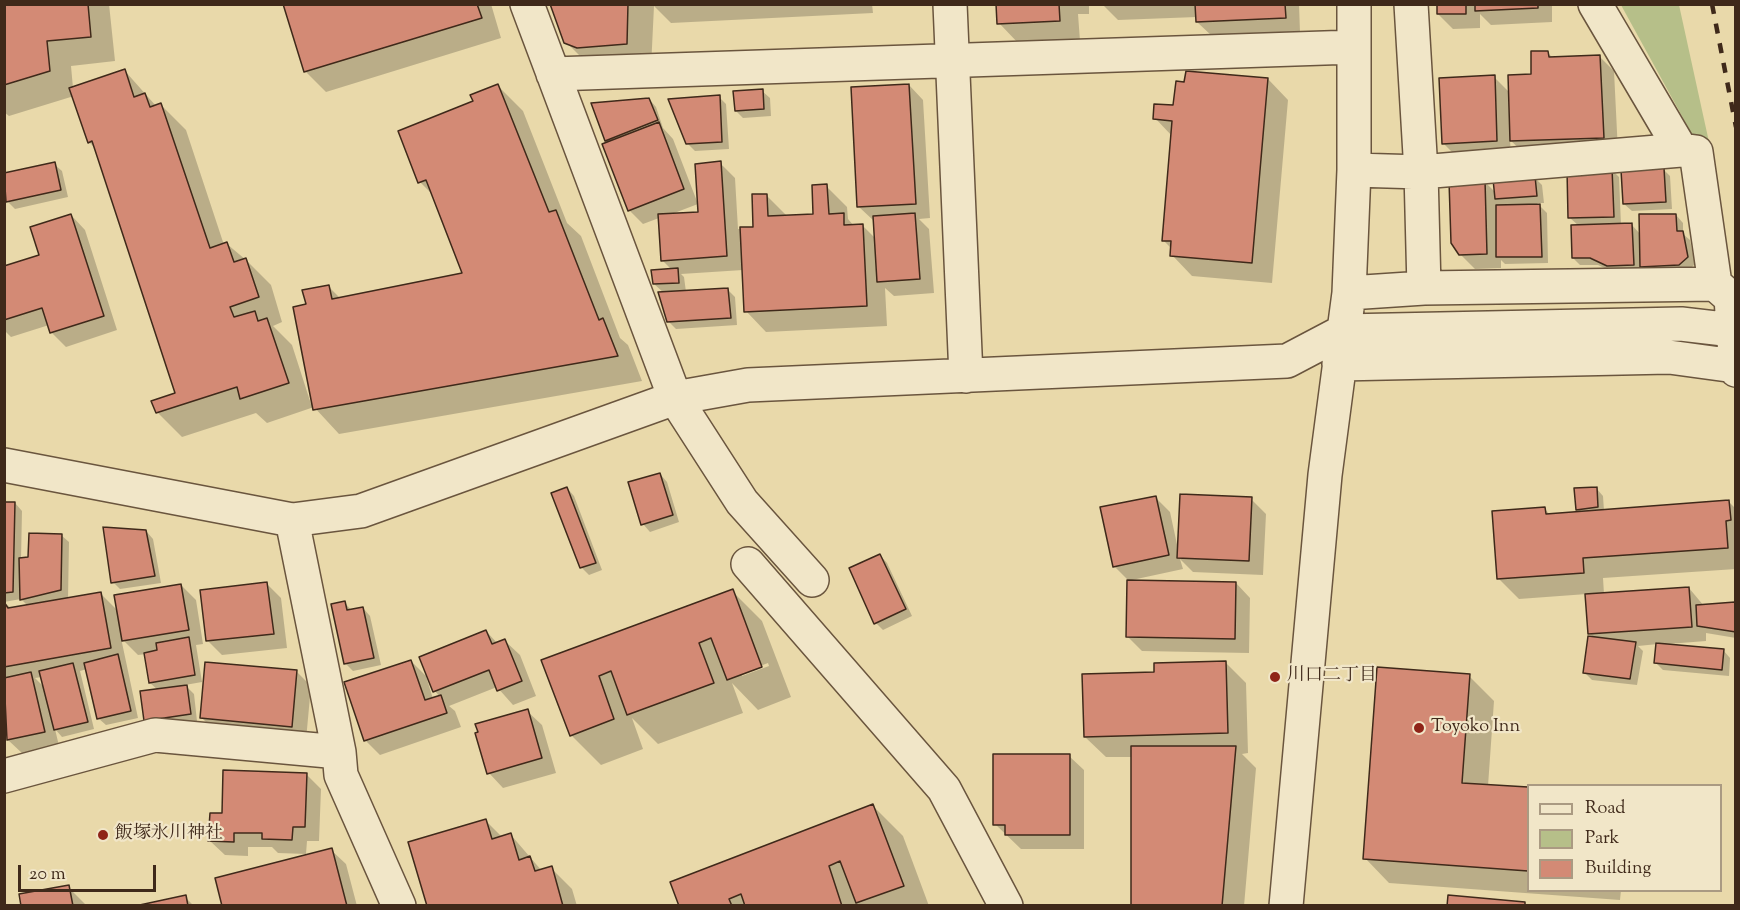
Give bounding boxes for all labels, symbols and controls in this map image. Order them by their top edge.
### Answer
place label: 川口二丁目 [1287,666,1377,688]
marker: 川口二丁目 [1268,670,1282,684]
place label: Toyoko Inn [1431,717,1520,739]
marker: Toyoko Inn [1412,721,1426,735]
legend [1527,784,1722,892]
text: Road [1585,796,1625,822]
place label: 飯塚氷川神社 [115,824,223,846]
text: Park [1585,826,1619,852]
marker: 飯塚氷川神社 [96,828,110,842]
scale bar [21,853,159,891]
text: Building [1585,856,1651,882]
text: 20 m [29,862,66,888]

